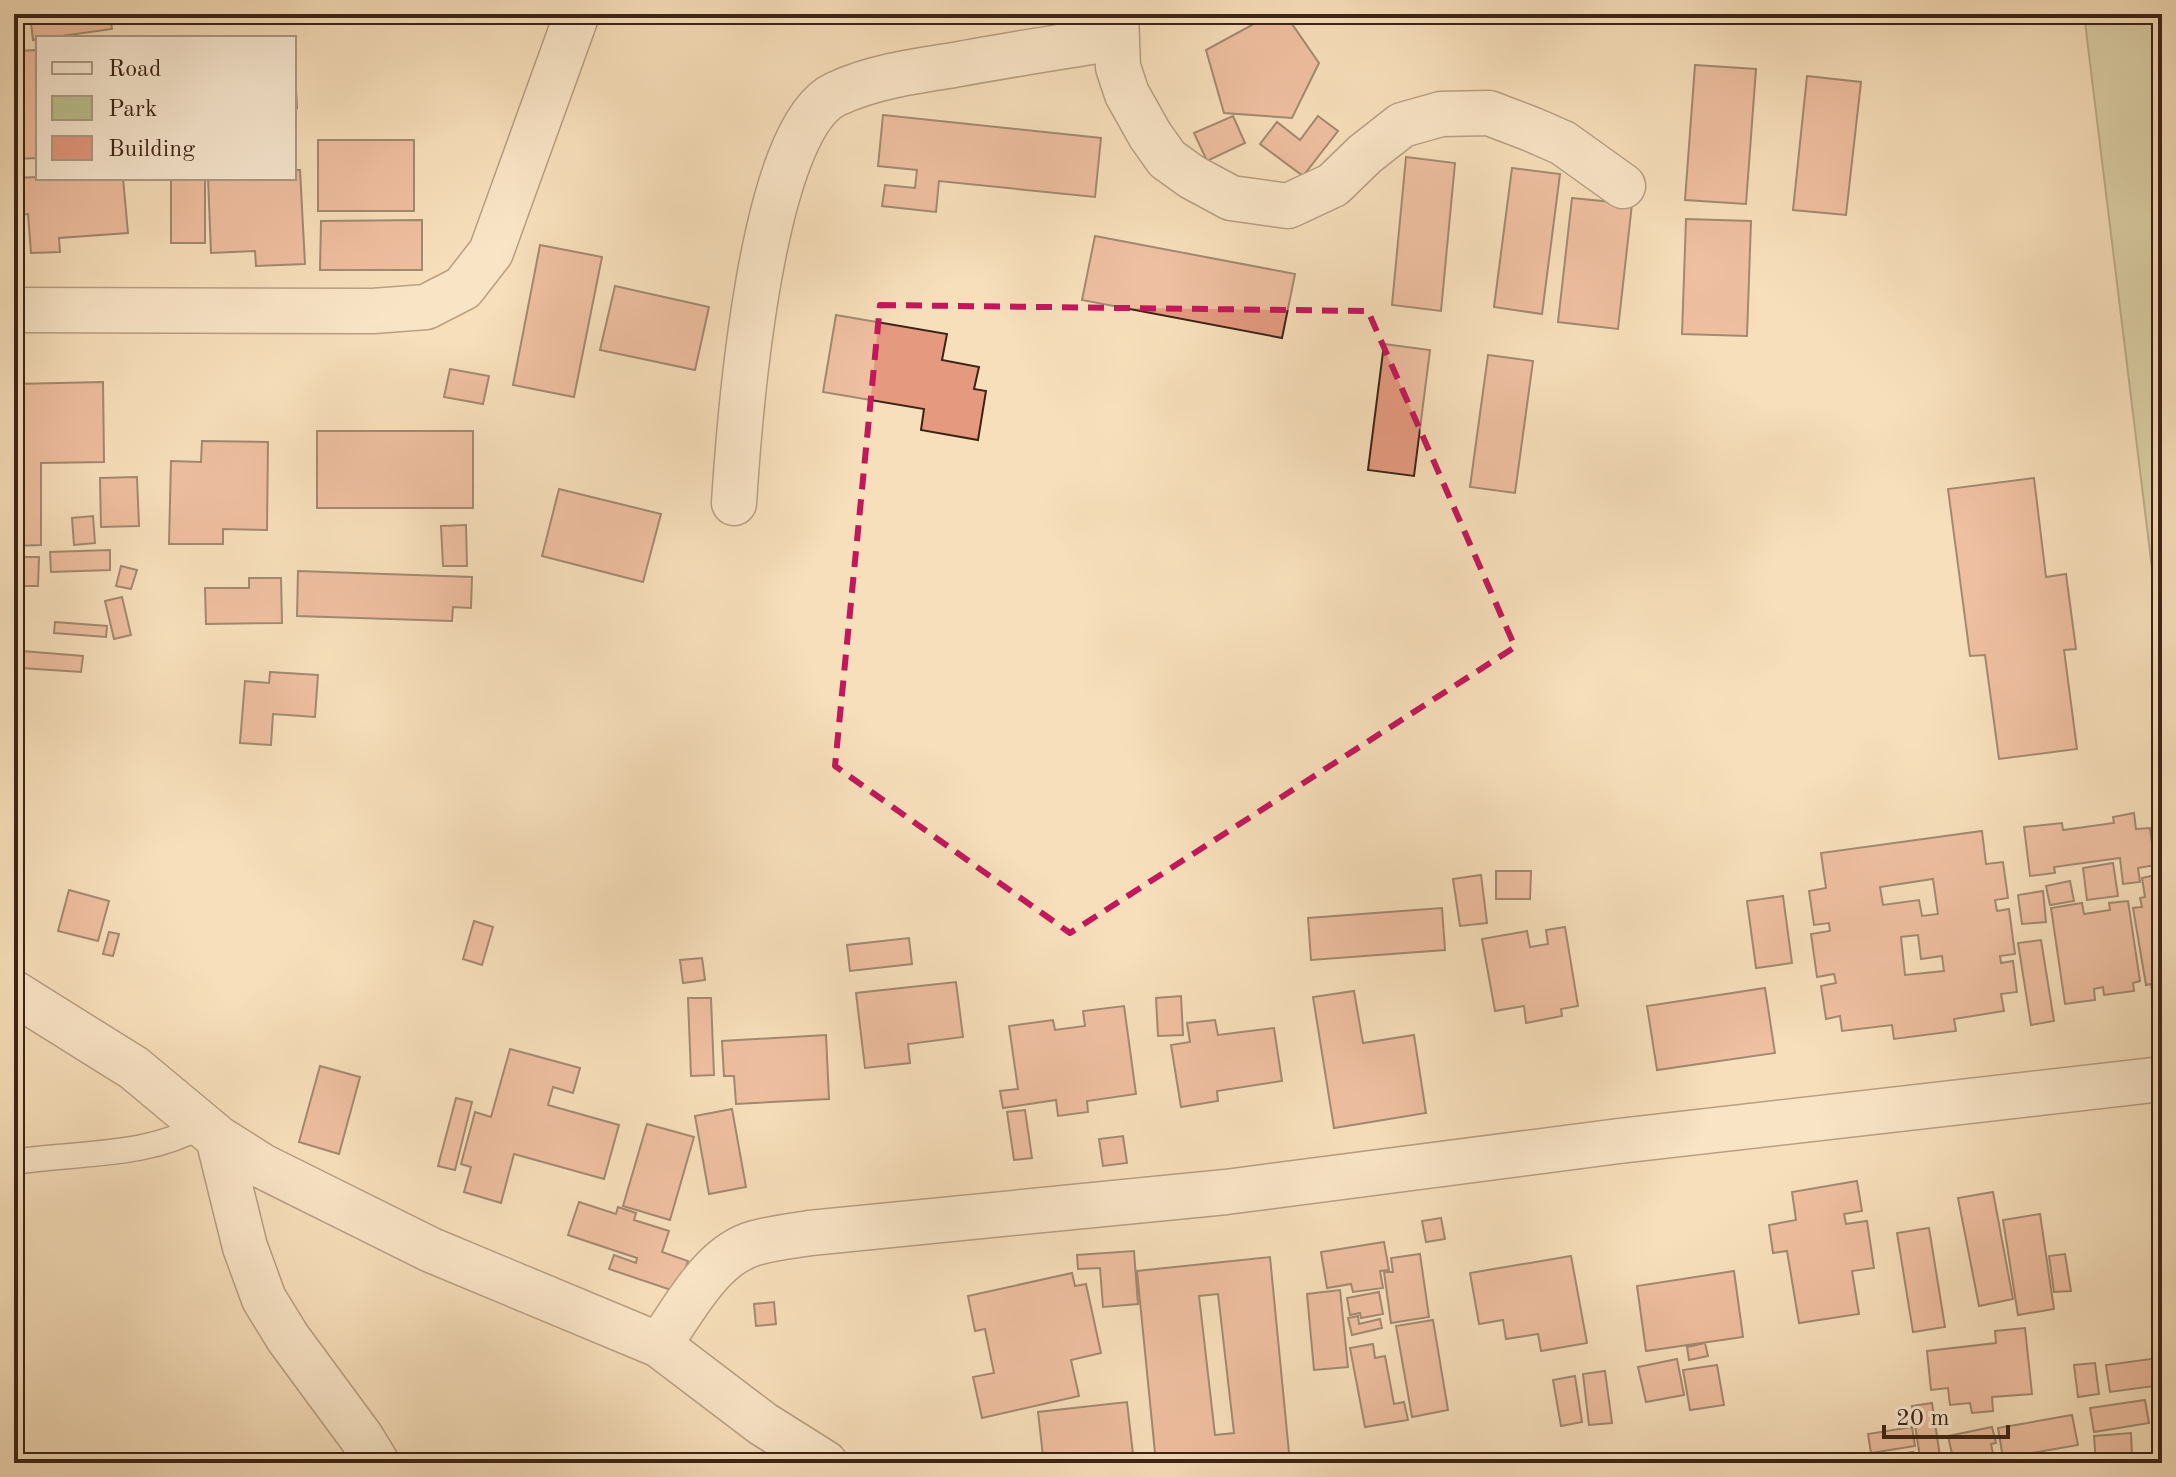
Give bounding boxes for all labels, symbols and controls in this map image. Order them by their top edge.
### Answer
legend [36,36,296,180]
text: Road [108,58,161,82]
text: Park [108,98,157,122]
text: Building [108,138,195,162]
scale bar [1884,1389,2008,1439]
text: 20 m [1896,1407,1950,1431]

